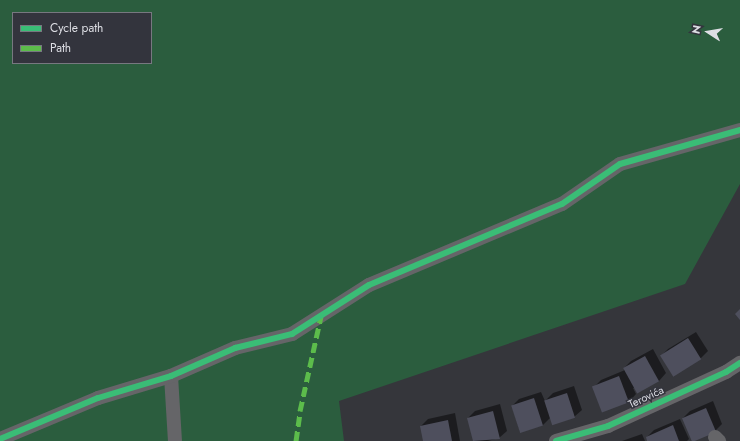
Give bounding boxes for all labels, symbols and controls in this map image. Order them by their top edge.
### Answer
legend [12,12,152,64]
north arrow [688,12,728,52]
text: Cycle path [50,19,103,37]
text: N [688,24,705,35]
text: Path [50,39,71,57]
street label: Terovića [626,383,666,411]

